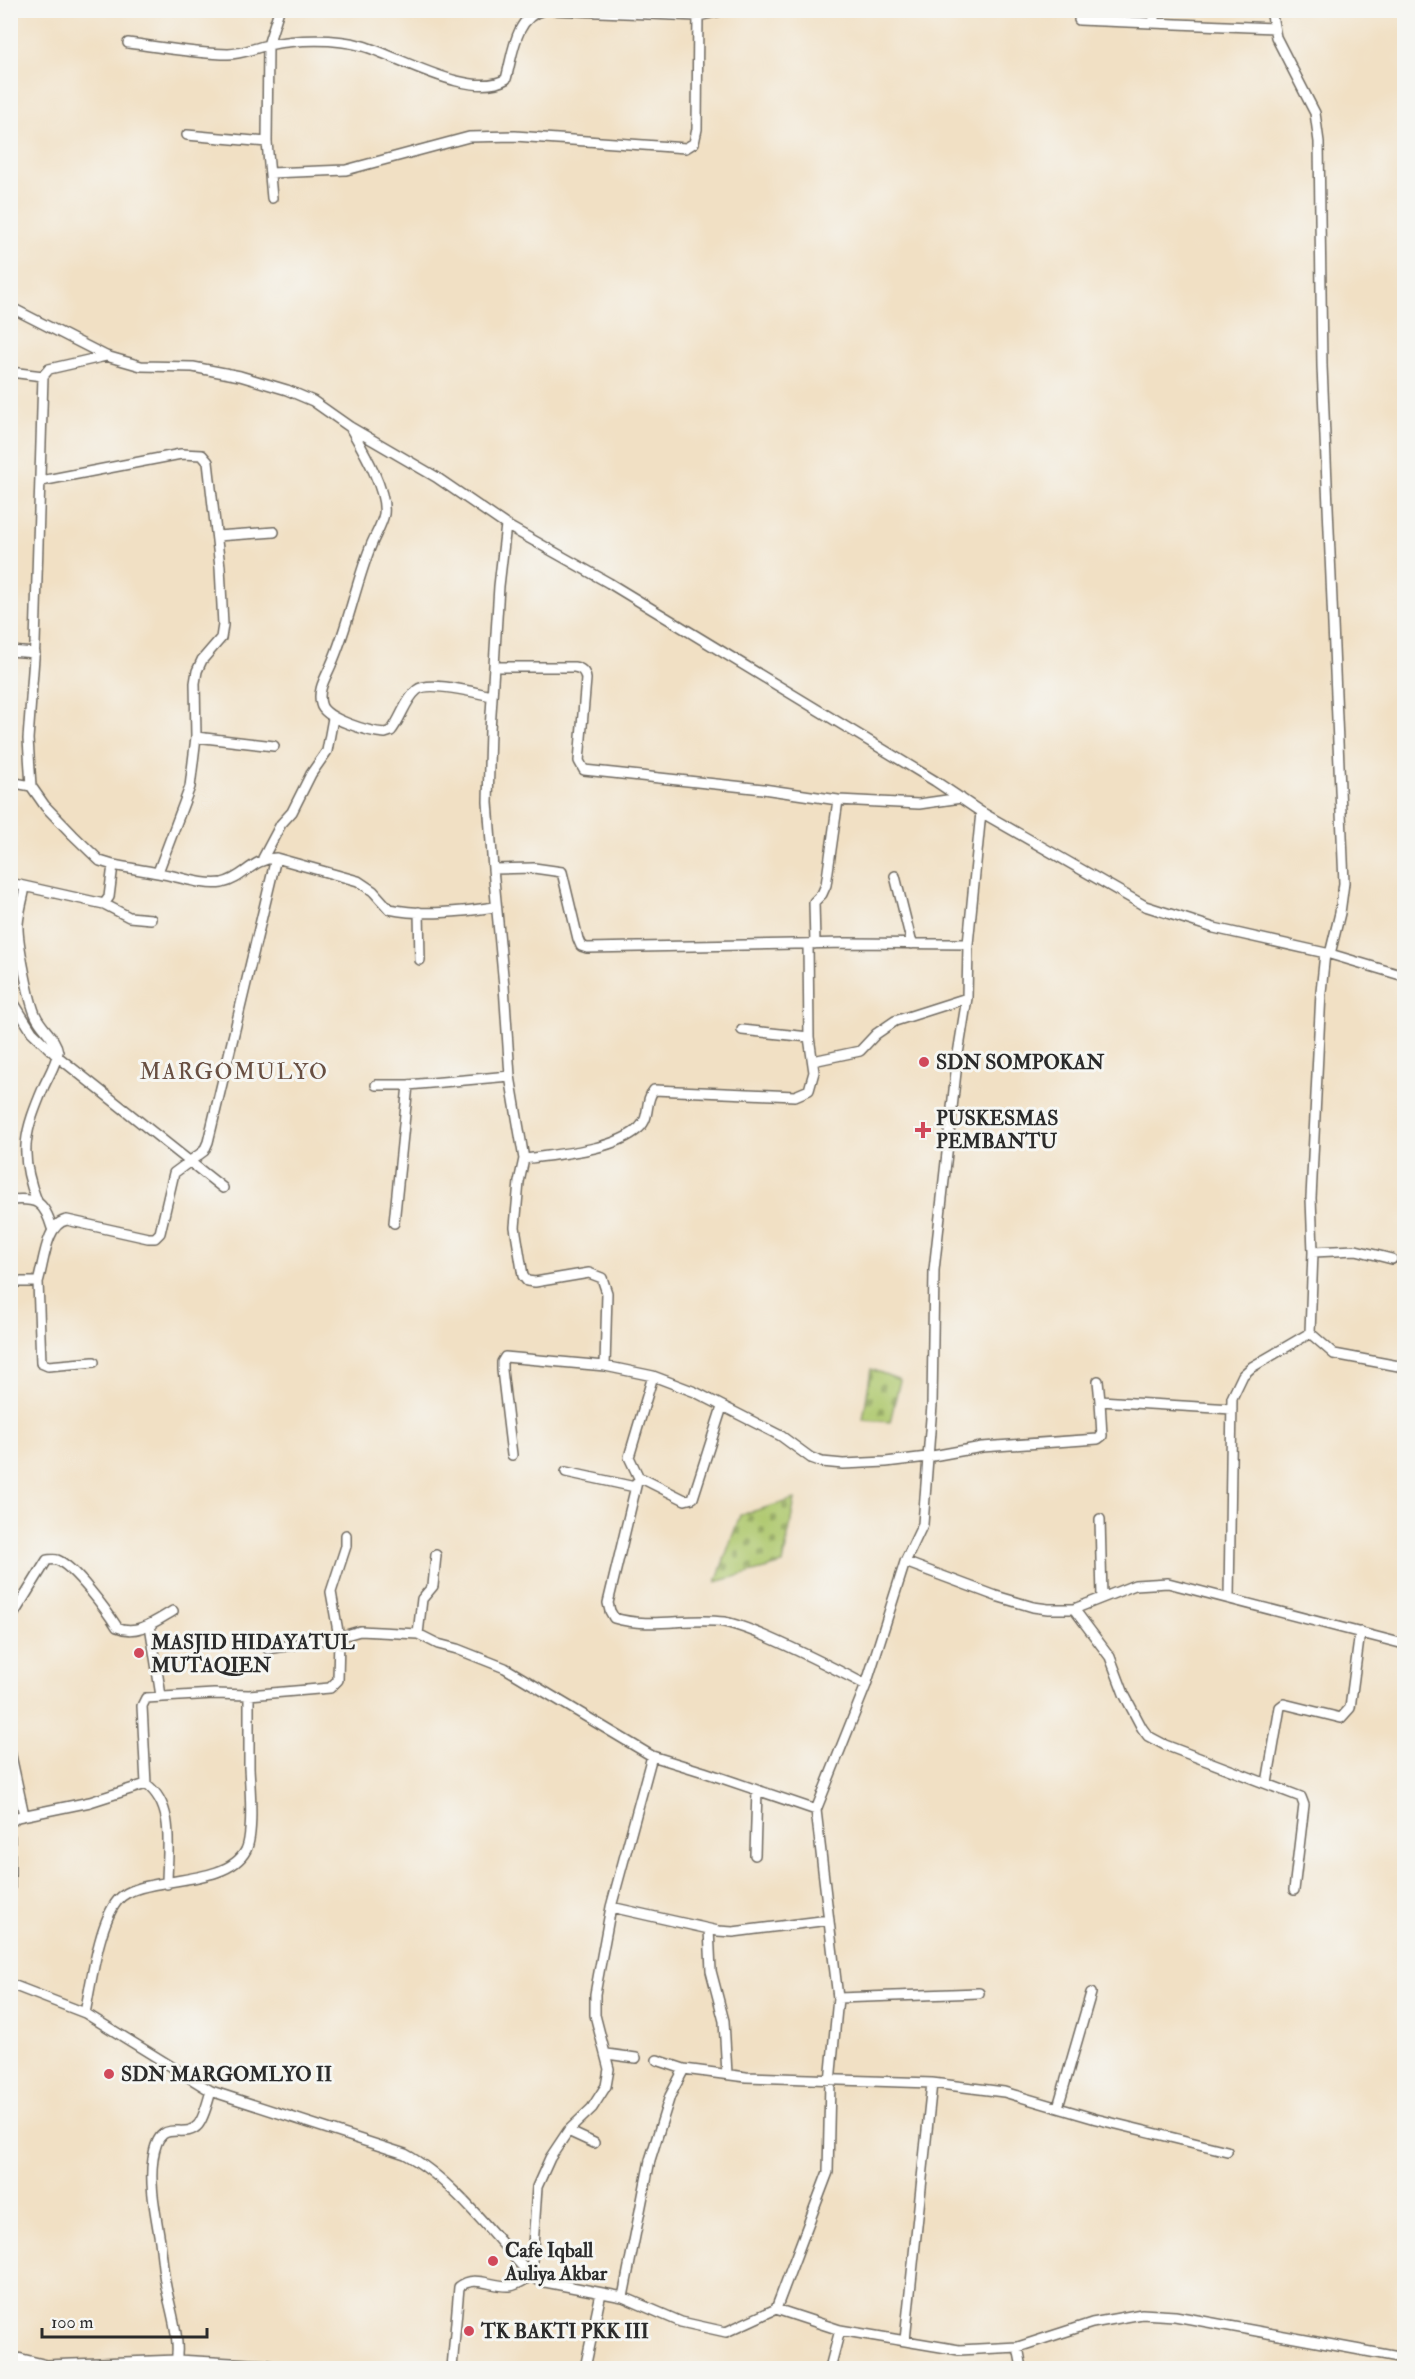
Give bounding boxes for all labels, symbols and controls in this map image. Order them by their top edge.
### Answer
place label: SDN SOMPOKAN [936,1050,1105,1075]
marker: SDN SOMPOKAN [917,1055,931,1069]
district label: MARGOMULYO [140,1058,328,1086]
place label: PUSKESMAS PEMBANTU [936,1106,1058,1154]
marker: PUSKESMAS PEMBANTU [914,1121,932,1139]
place label: MASJID HIDAYATUL MUTAQIEN [150,1630,355,1678]
marker: MASJID HIDAYATUL MUTAQIEN [132,1646,146,1660]
place label: SDN MARGOMLYO II [121,2062,332,2087]
marker: SDN MARGOMLYO II [102,2067,116,2081]
place label: Cafe Iqball Auliya Akbar [504,2238,608,2287]
marker: Cafe Iqball Auliya Akbar [486,2254,500,2268]
scale bar [42,2301,207,2339]
text: 100 m [51,2311,94,2334]
place label: TK BAKTI PKK III [480,2319,649,2344]
marker: TK BAKTI PKK III [462,2324,476,2338]

